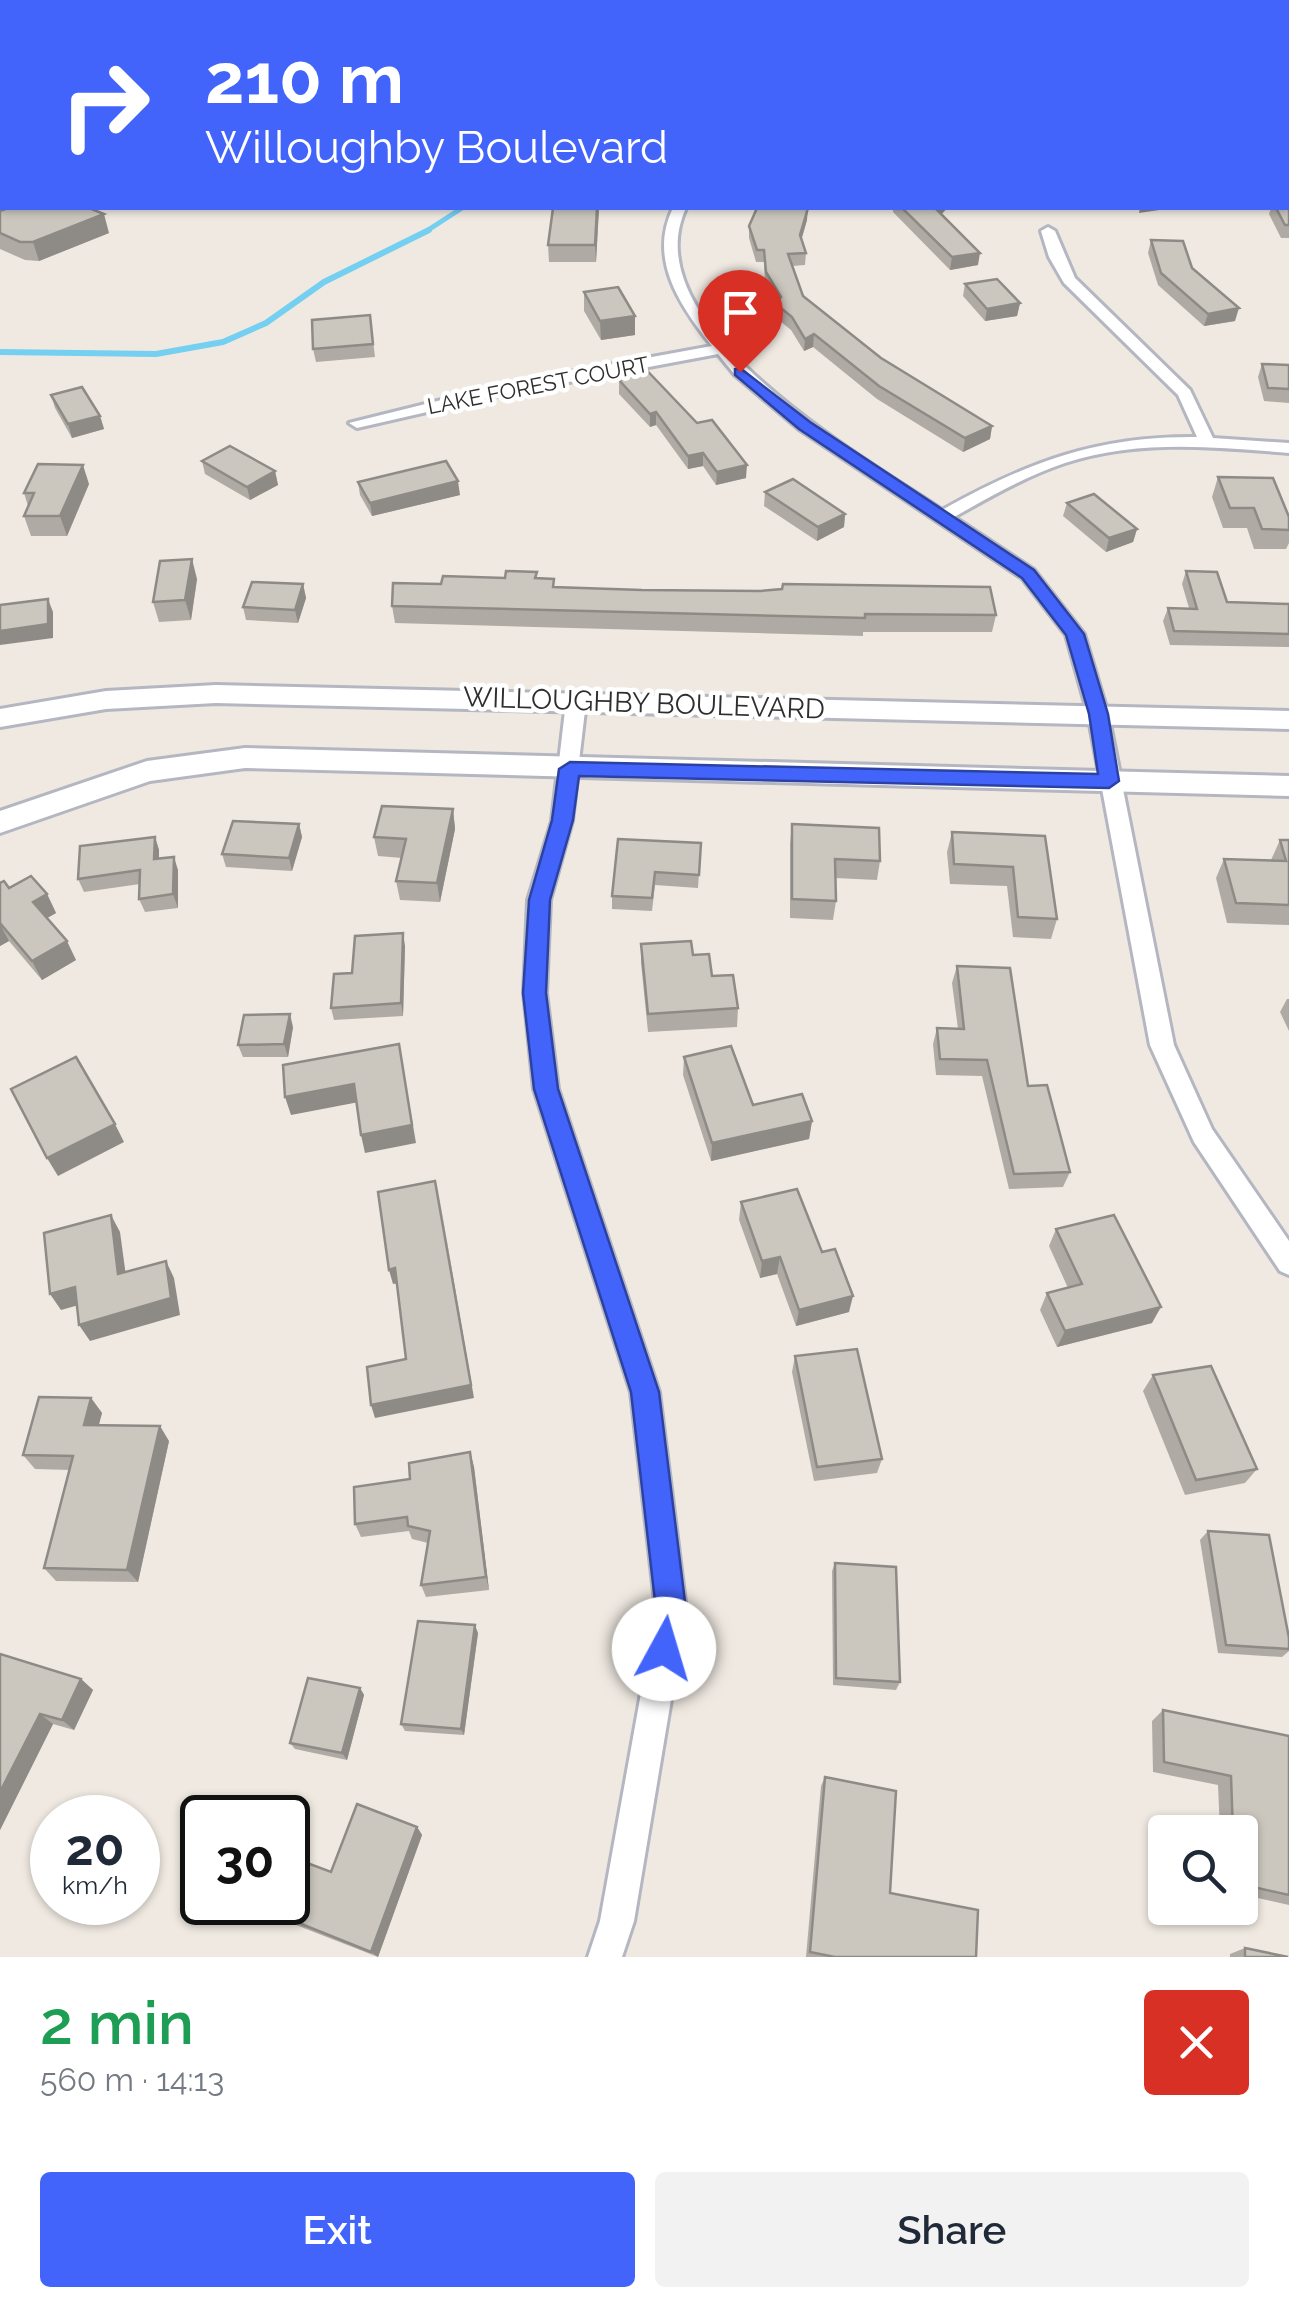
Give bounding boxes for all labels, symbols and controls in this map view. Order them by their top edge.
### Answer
text: 210 m [205,37,404,119]
icon: right [40,40,170,170]
text: Willoughby Boulevard [205,121,668,174]
pin [698,270,783,373]
icon: arrive [713,285,768,340]
street label: LAKE FOREST COURT [425,351,652,419]
street label: WILLOUGHBY BOULEVARD [463,680,825,726]
position arrow [612,1597,716,1701]
speed limit sign: 30 [180,1795,310,1925]
map controls [1148,1815,1258,1925]
button: search [1148,1815,1258,1925]
text: 20 [66,1818,124,1877]
text: km/h [62,1870,128,1900]
text: 2 min [40,1988,194,2058]
button: close [1144,1990,1249,2095]
text: 560 m · 14:13 [40,2061,224,2098]
button: Exit [40,2172,635,2287]
button: Share [655,2172,1249,2287]

